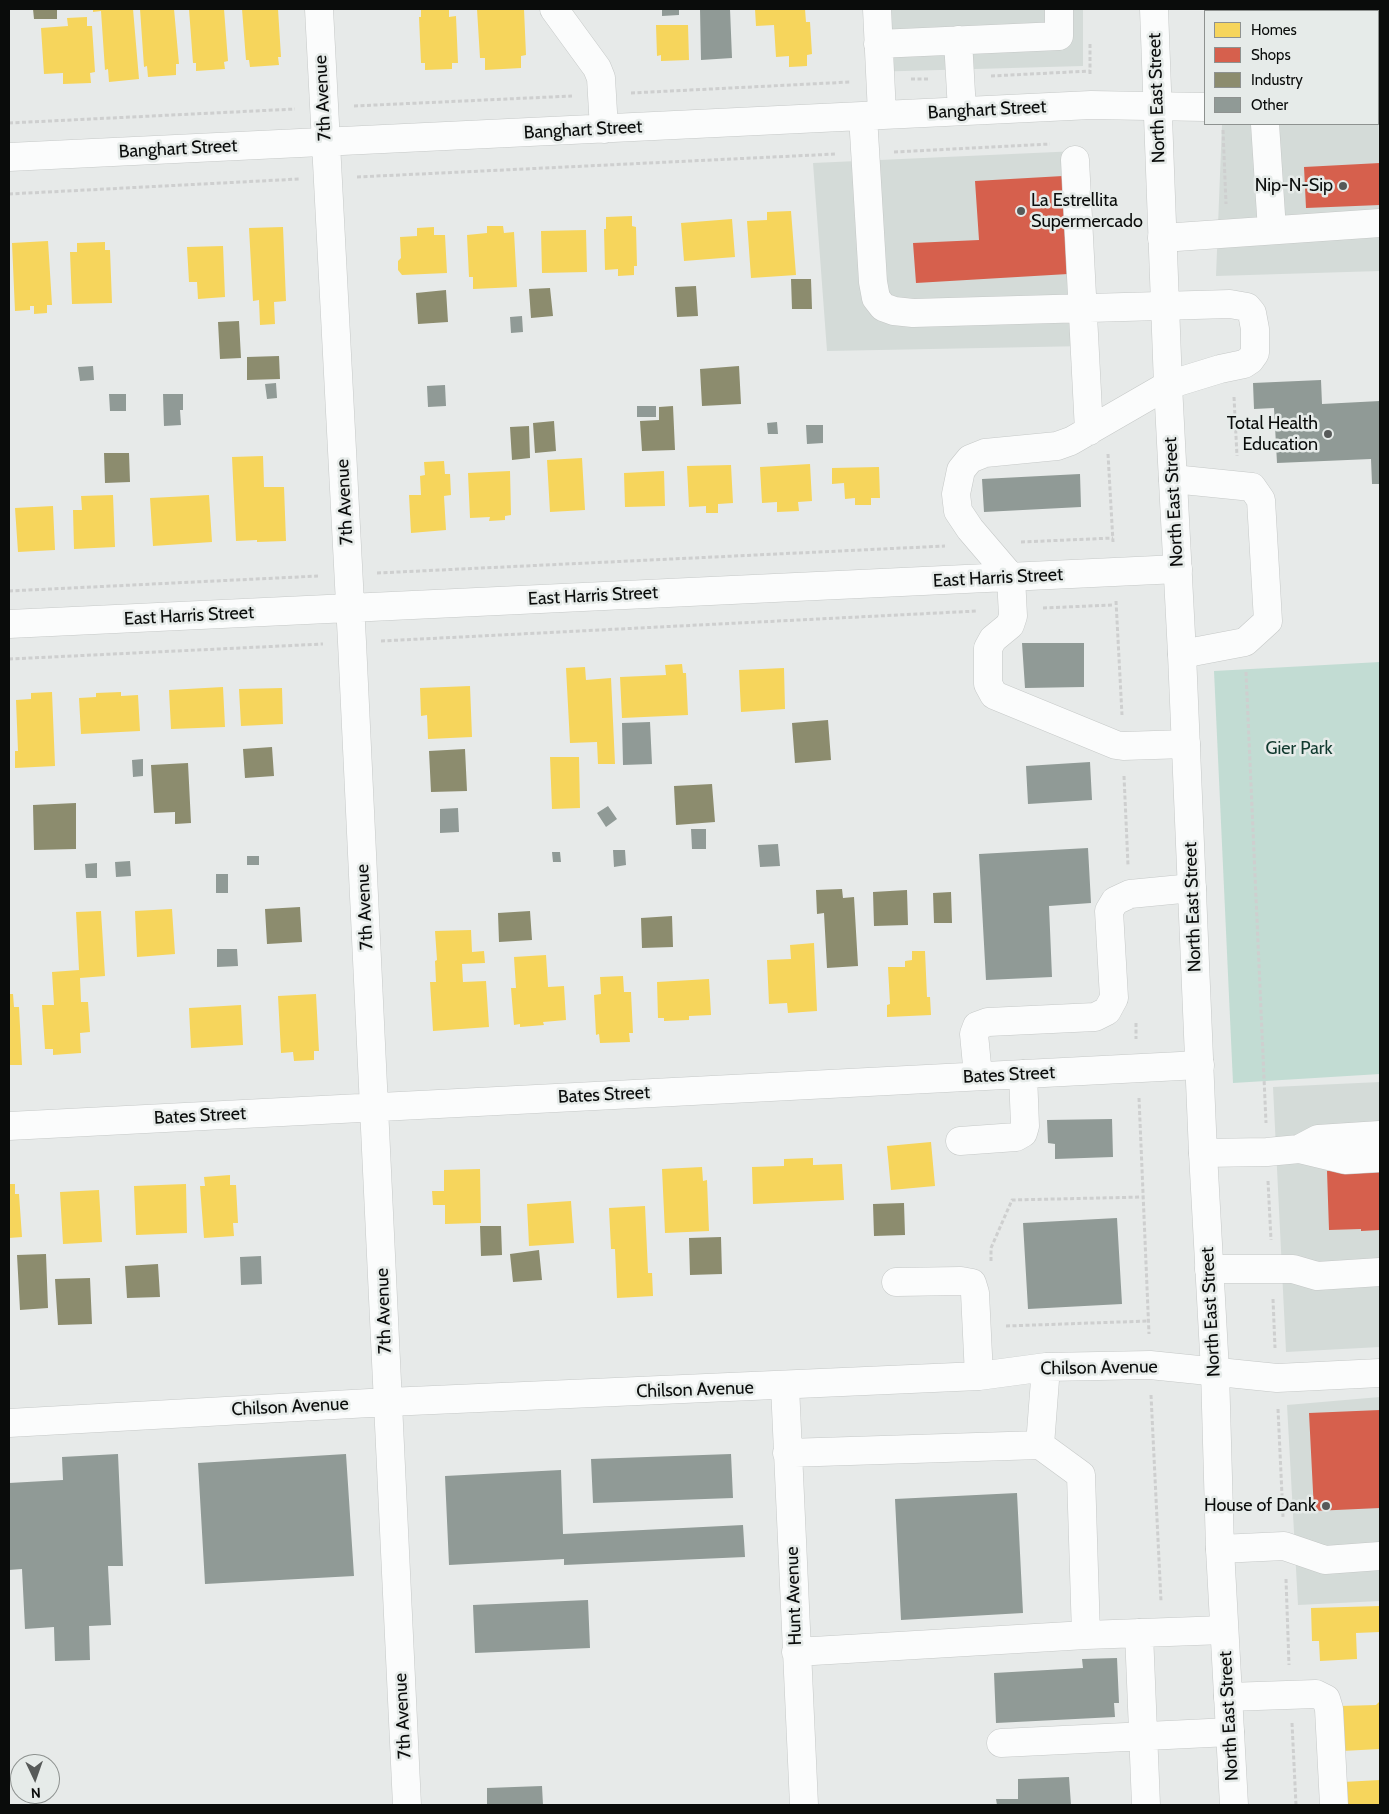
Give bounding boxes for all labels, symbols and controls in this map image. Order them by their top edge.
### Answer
legend [1204,10,1379,125]
text: Homes [1251,21,1297,39]
street label: North East Street [1144,33,1170,163]
text: Shops [1251,46,1291,64]
street label: 7th Avenue [310,54,336,142]
text: Industry [1251,71,1303,89]
street label: Banghart Street [927,96,1047,124]
text: Other [1251,96,1288,114]
street label: Banghart Street [523,116,643,144]
street label: Banghart Street [118,135,238,163]
place label: Nip-N-Sip [1255,175,1333,197]
marker: Nip-N-Sip [1337,180,1349,192]
place label: La Estrellita Supermercado [1031,190,1143,232]
marker: La Estrellita Supermercado [1015,205,1027,217]
place label: Total Health Education [1227,413,1318,456]
marker: Total Health Education [1322,428,1334,440]
street label: North East Street [1160,436,1188,568]
street label: 7th Avenue [332,458,358,546]
street label: East Harris Street [932,564,1064,592]
street label: East Harris Street [527,582,659,610]
street label: East Harris Street [123,602,255,630]
park label: Gier Park [1265,738,1333,760]
street label: North East Street [1180,842,1206,972]
street label: 7th Avenue [352,863,378,951]
street label: Bates Street [962,1062,1056,1088]
street label: Bates Street [557,1082,651,1108]
street label: Bates Street [153,1103,247,1129]
street label: North East Street [1197,1246,1225,1378]
street label: 7th Avenue [372,1268,396,1354]
street label: Chilson Avenue [1040,1356,1158,1380]
street label: Chilson Avenue [636,1377,754,1403]
street label: Chilson Avenue [231,1393,349,1421]
place label: House of Dank [1204,1495,1316,1517]
marker: House of Dank [1320,1500,1332,1512]
street label: Hunt Avenue [781,1546,807,1646]
street label: North East Street [1215,1650,1243,1782]
street label: 7th Avenue [390,1672,416,1760]
north arrow [10,1754,60,1804]
text: N [30,1784,41,1802]

